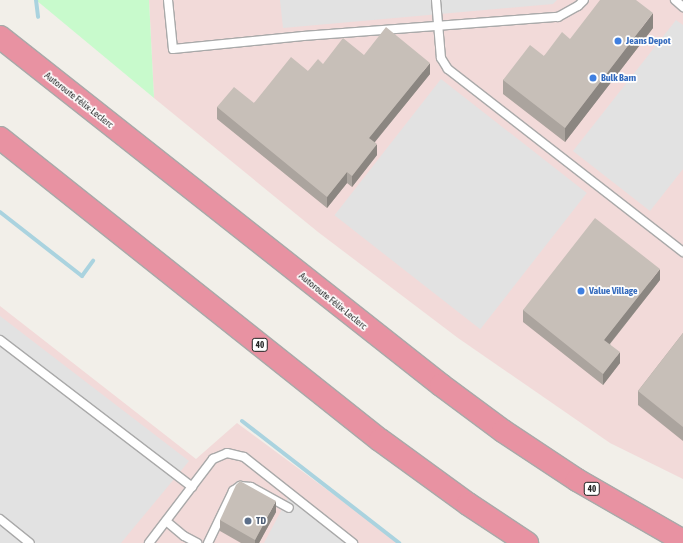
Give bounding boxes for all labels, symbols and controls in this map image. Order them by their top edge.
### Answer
place label: Jeans Depot [626,35,671,47]
marker: Jeans Depot [613,36,623,46]
street label: Autoroute Félix-Leclerc [42,69,116,131]
place label: Bulk Barn [601,72,636,84]
marker: Bulk Barn [588,73,598,83]
street label: Autoroute Félix-Leclerc [297,270,369,332]
place label: Value Village [589,285,637,297]
marker: Value Village [576,286,586,296]
road number: 40 [251,338,269,352]
road number: 40 [583,482,601,496]
place label: TD [256,515,266,527]
marker: TD [243,516,253,526]

